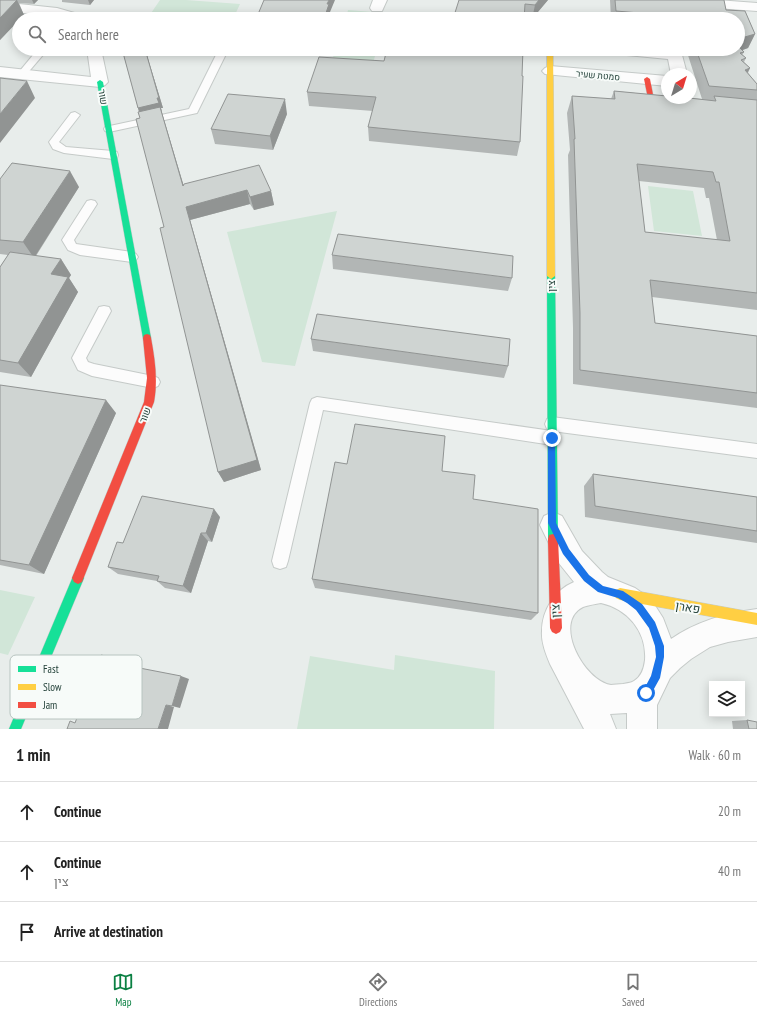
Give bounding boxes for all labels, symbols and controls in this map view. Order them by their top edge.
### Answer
search box [12,12,745,56]
icon: search [26,23,48,45]
text: Search here [58,25,119,44]
street label: סמטת שעיר [576,68,621,82]
north arrow [661,68,697,104]
street label: שור [95,88,111,106]
street label: צין [545,280,558,292]
street label: שור [136,405,154,425]
route end [543,429,561,447]
street label: פארן [675,597,701,617]
street label: צין [547,603,563,618]
legend [10,655,142,719]
text: Fast [43,662,59,676]
text: Slow [43,680,62,694]
map controls [709,681,745,717]
button: layers [709,681,745,717]
route start [637,684,655,702]
text: Jam [42,698,57,712]
text: 1 min [16,744,50,766]
text: Walk · 60 m [689,747,741,764]
icon: ahead [16,801,38,823]
text: Continue [54,802,101,821]
text: 20 m [718,803,741,820]
text: Continue [54,853,101,872]
icon: ahead [16,861,38,883]
text: 40 m [718,863,741,880]
text: צין [54,873,69,890]
icon: arrive [16,921,38,943]
text: Arrive at destination [54,922,163,941]
tab: Map [112,971,134,1009]
tab: Directions [359,971,397,1009]
tab: Saved [622,971,645,1009]

